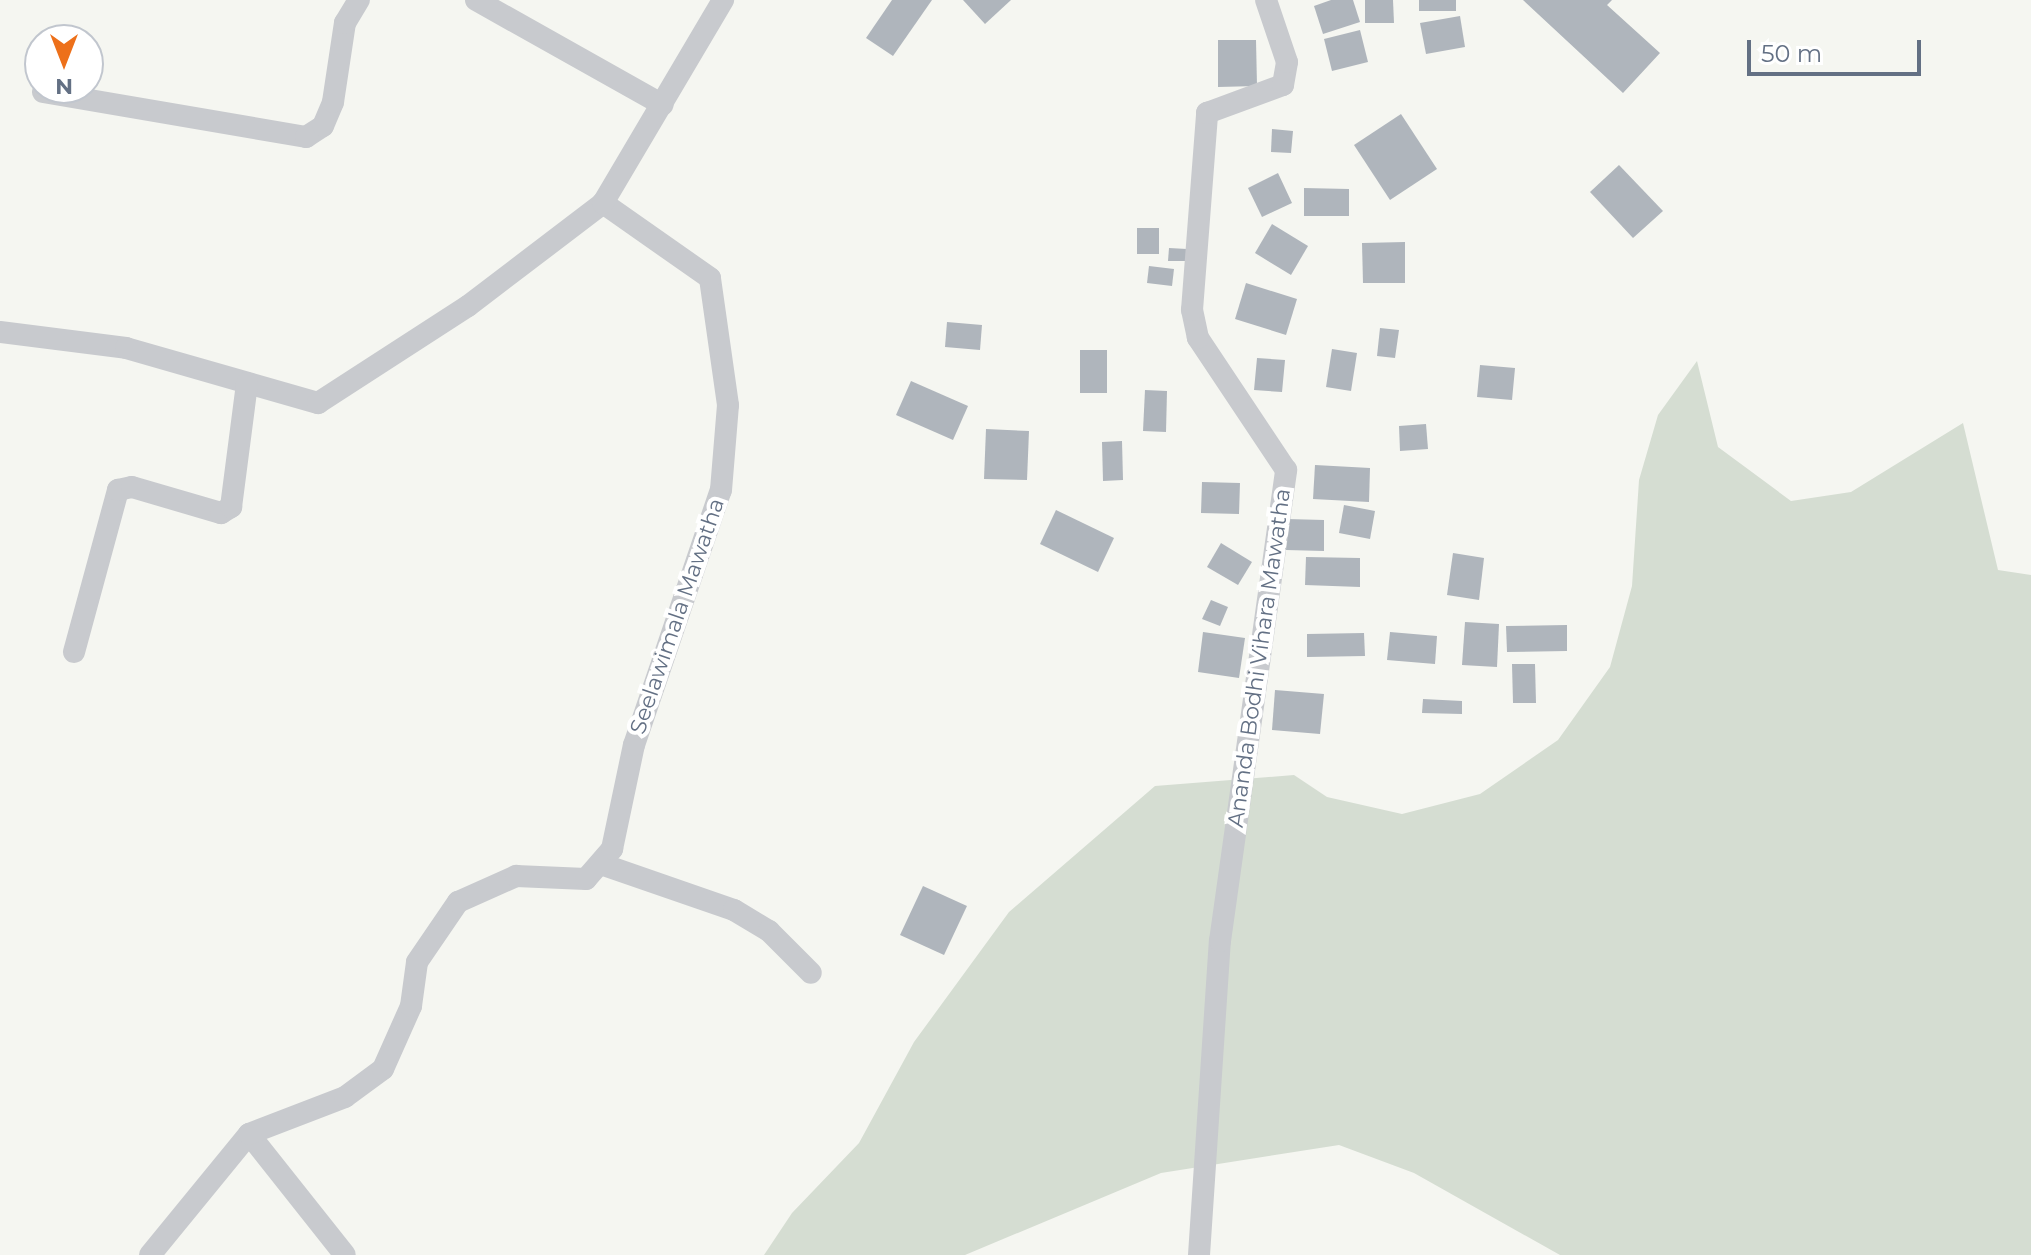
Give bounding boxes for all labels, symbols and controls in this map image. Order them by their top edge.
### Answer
north arrow [24,24,104,104]
scale bar [1751,24,1925,74]
text: 50 m [1761,39,1822,68]
text: N [55,73,73,100]
street label: Ananda Bodhi Vihara Mawatha [1222,487,1296,829]
street label: Seelawimala Mawatha [624,495,730,737]

